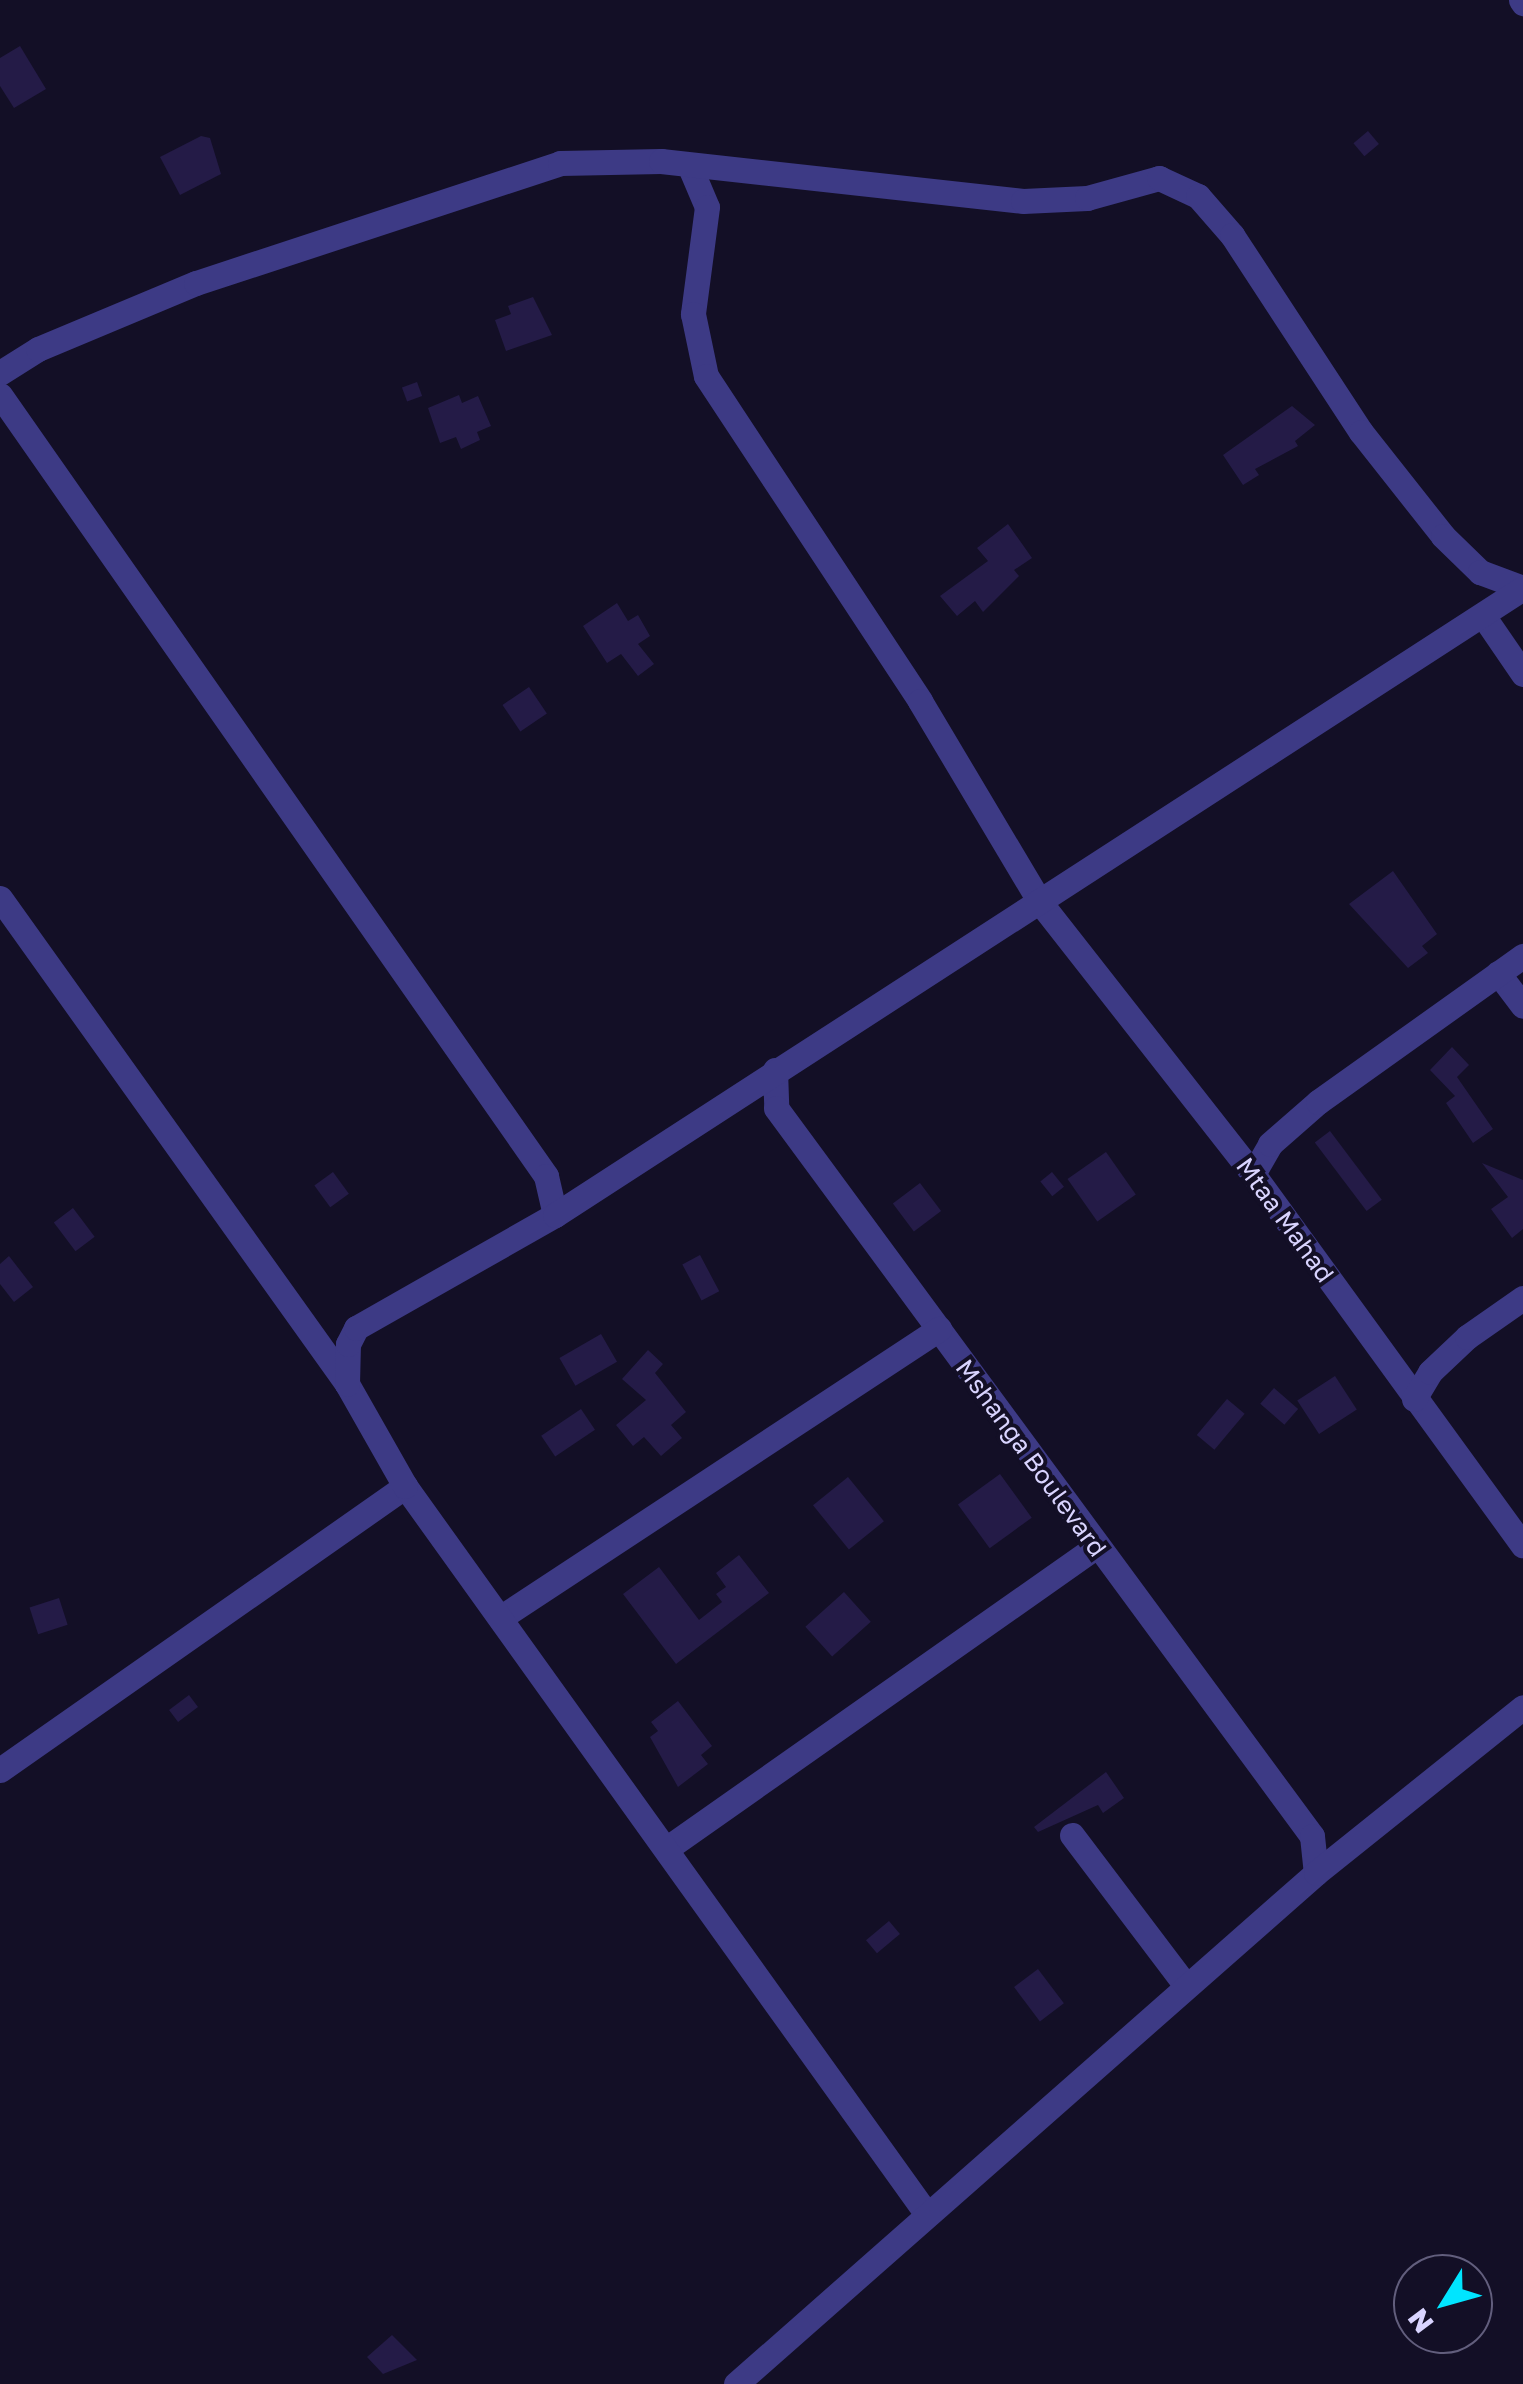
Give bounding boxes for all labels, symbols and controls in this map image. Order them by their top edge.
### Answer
street label: Mtaa Mahad [1230,1152,1340,1288]
street label: Mshanga Boulevard [949,1354,1113,1562]
north arrow [1393,2254,1493,2354]
text: N [1401,2303,1440,2340]

